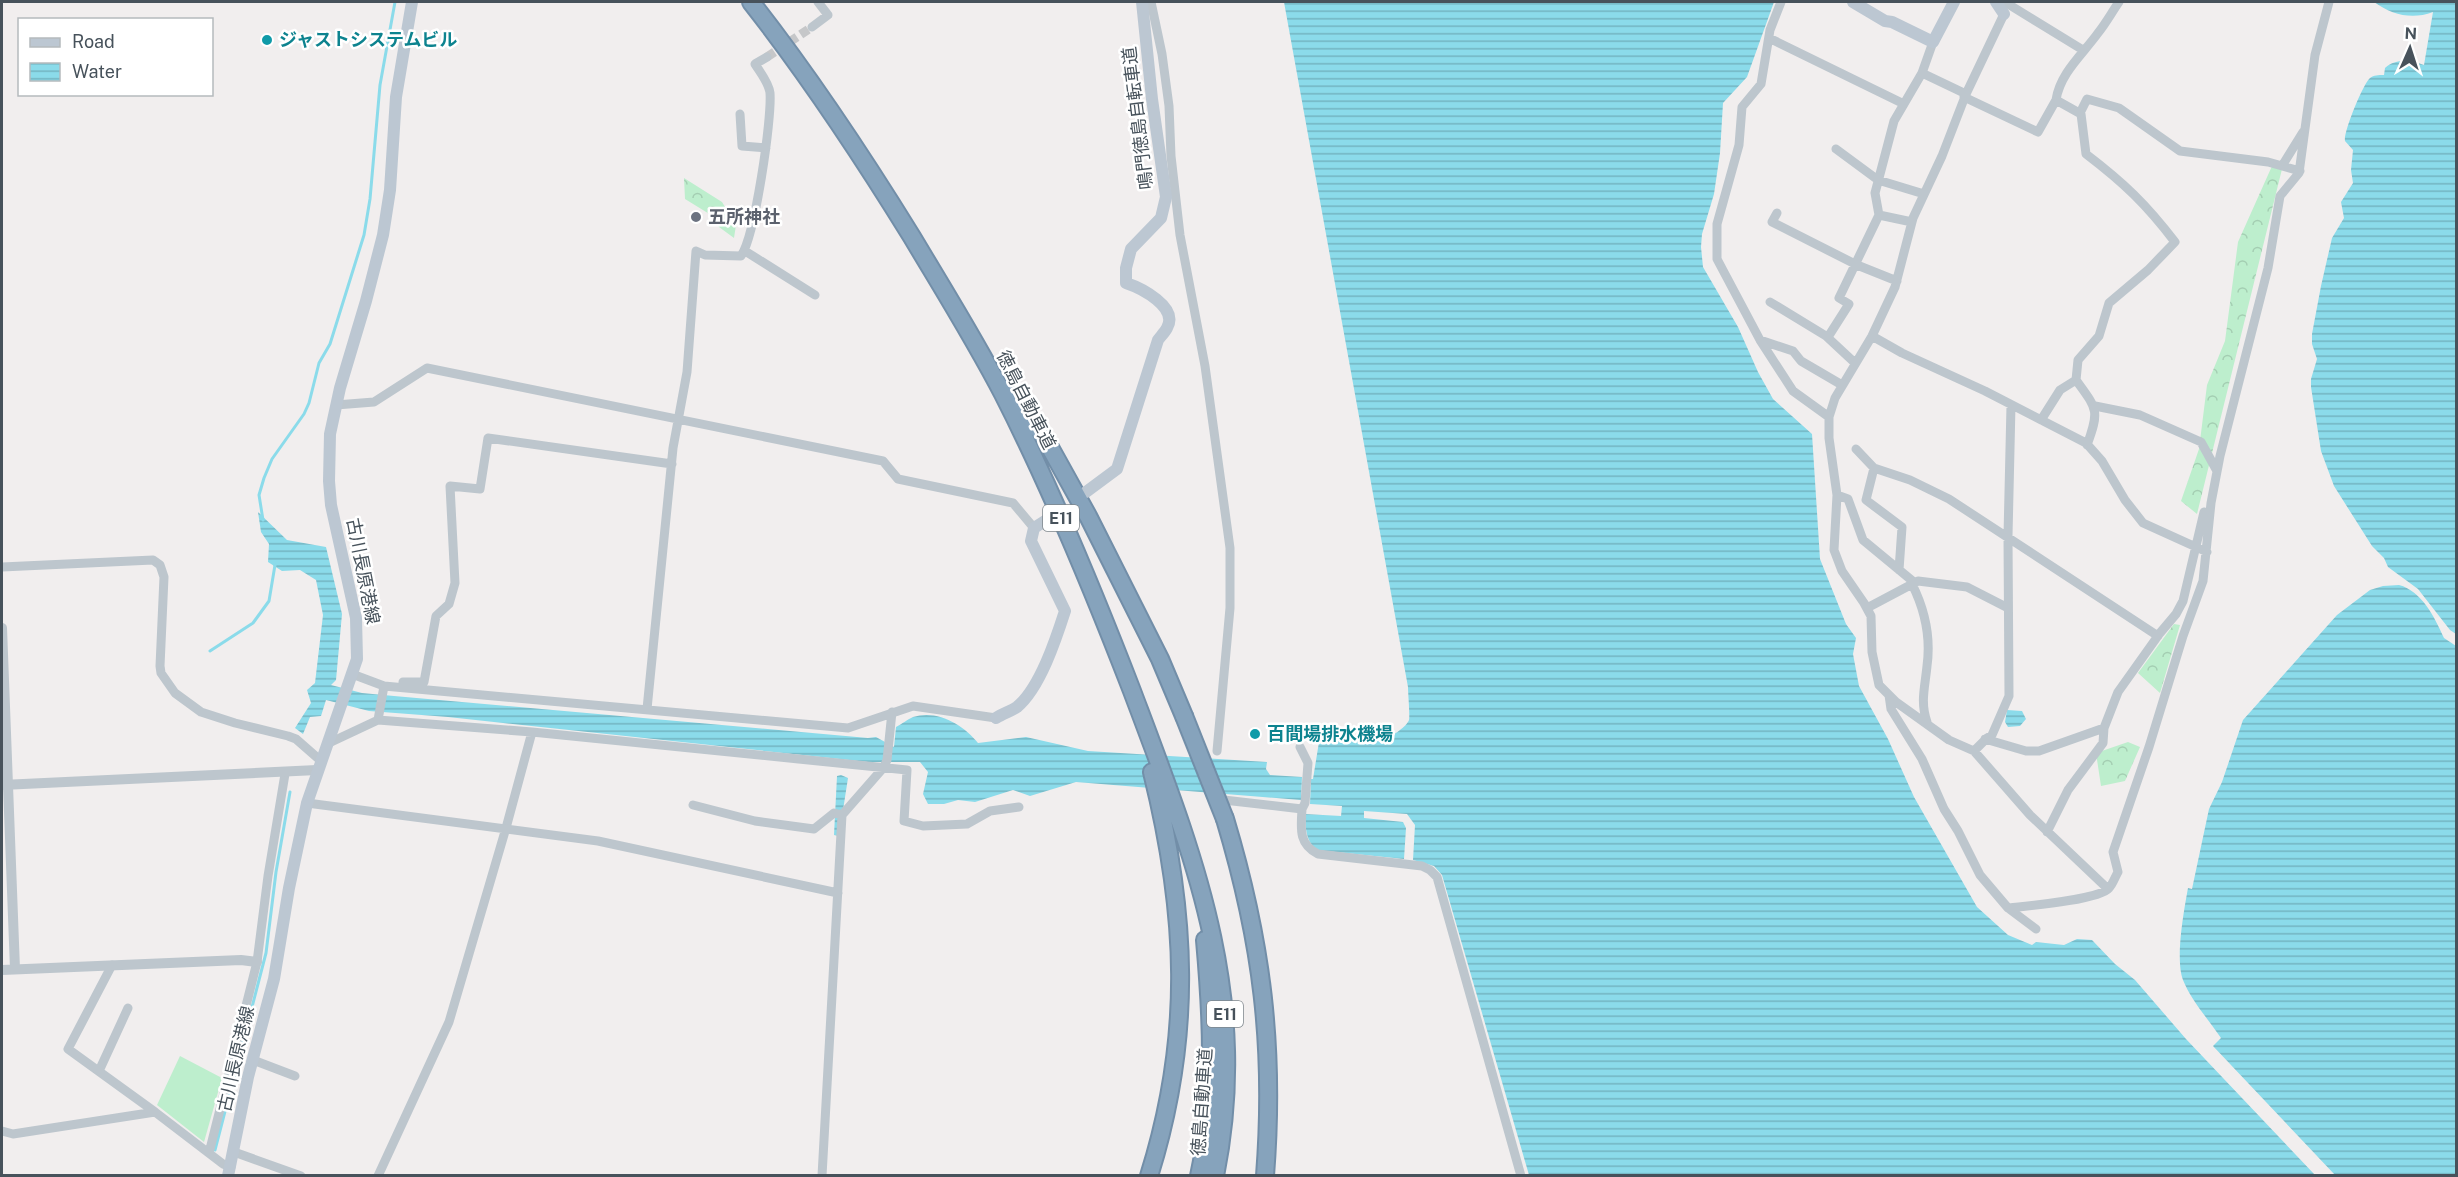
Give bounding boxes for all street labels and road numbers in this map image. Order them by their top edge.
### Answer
street label: 鳴門徳島自転車道 [1118,45,1157,191]
street label: 徳島自動車道 [993,347,1060,453]
road number: E11 [1043,505,1079,531]
street label: 古川長原港線 [343,516,384,626]
road number: E11 [1207,1001,1243,1027]
street label: 古川長原港線 [213,1004,258,1114]
street label: 徳島自動車道 [1187,1047,1216,1157]

